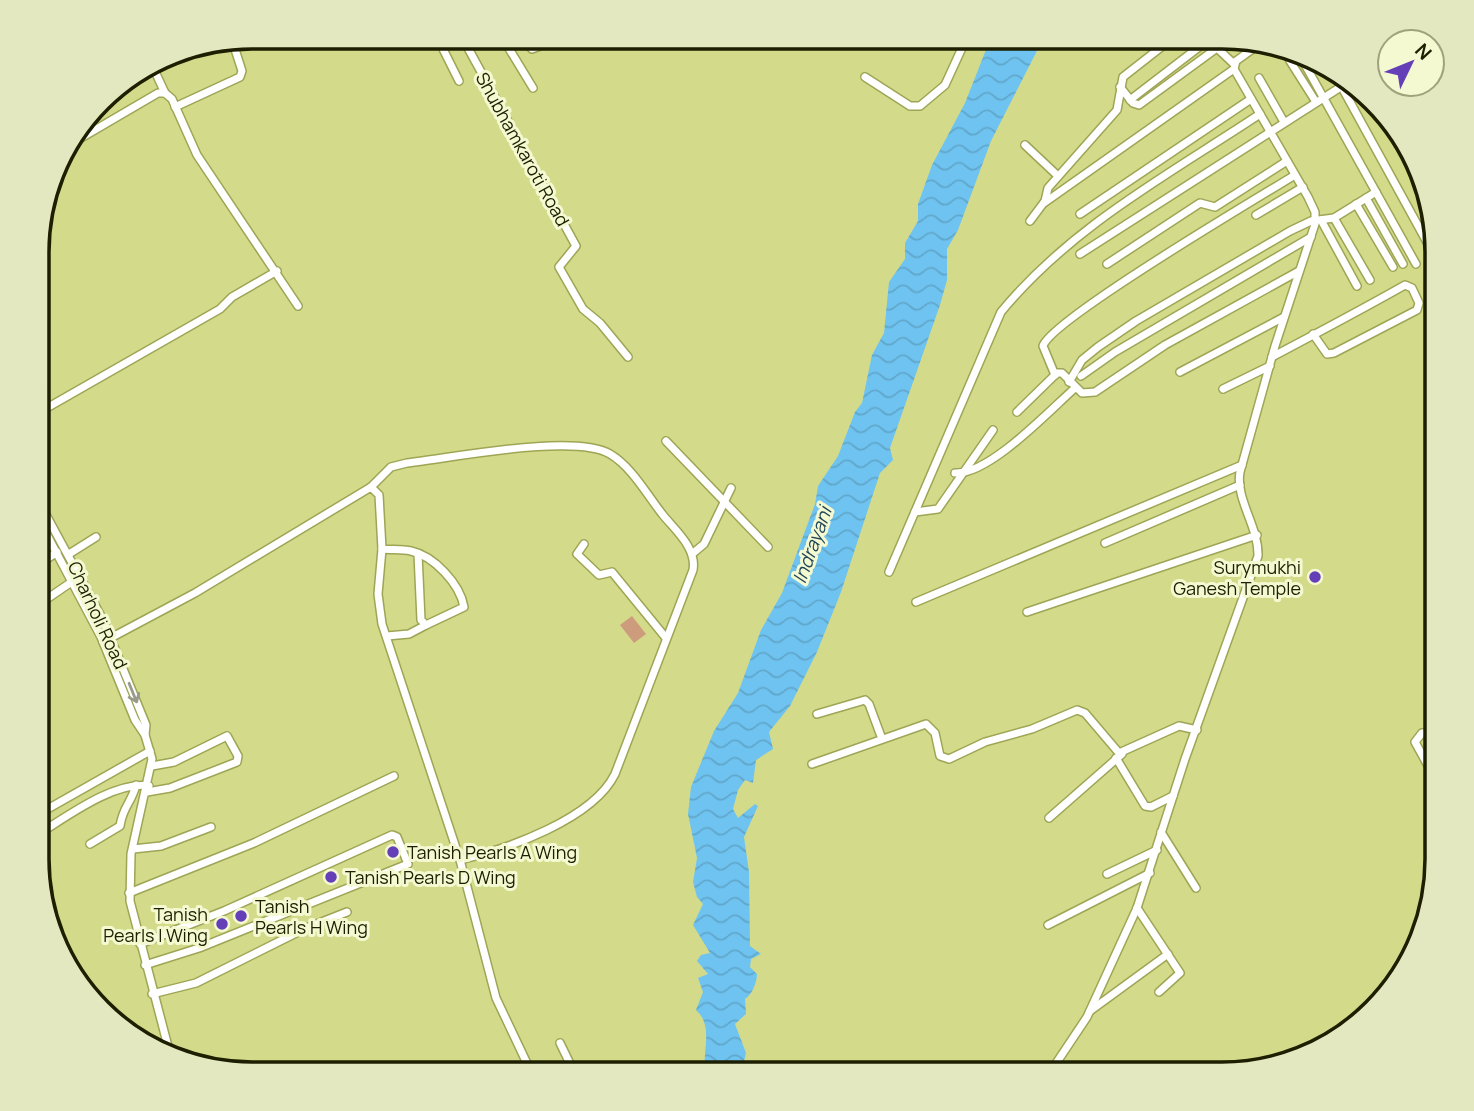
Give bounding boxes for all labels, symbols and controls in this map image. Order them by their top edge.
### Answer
north arrow [1376,28,1446,98]
text: N [1409,38,1438,65]
street label: Shubhamkaroti Road [471,68,575,230]
water label: Indrayani [786,501,839,587]
place label: Surymukhi Ganesh Temple [1173,555,1301,600]
street label: Charholi Road [63,557,133,673]
marker: Surymukhi Ganesh Temple [1307,569,1323,585]
one-way arrow [128,682,141,703]
place label: Tanish Pearls A Wing [407,840,577,864]
marker: Tanish Pearls A Wing [385,844,401,860]
place label: Tanish Pearls D Wing [345,865,516,889]
marker: Tanish Pearls D Wing [323,869,339,885]
place label: Tanish Pearls H Wing [255,894,368,939]
place label: Tanish Pearls I Wing [103,902,208,947]
marker: Tanish Pearls H Wing [233,908,249,924]
marker: Tanish Pearls I Wing [214,916,230,932]

